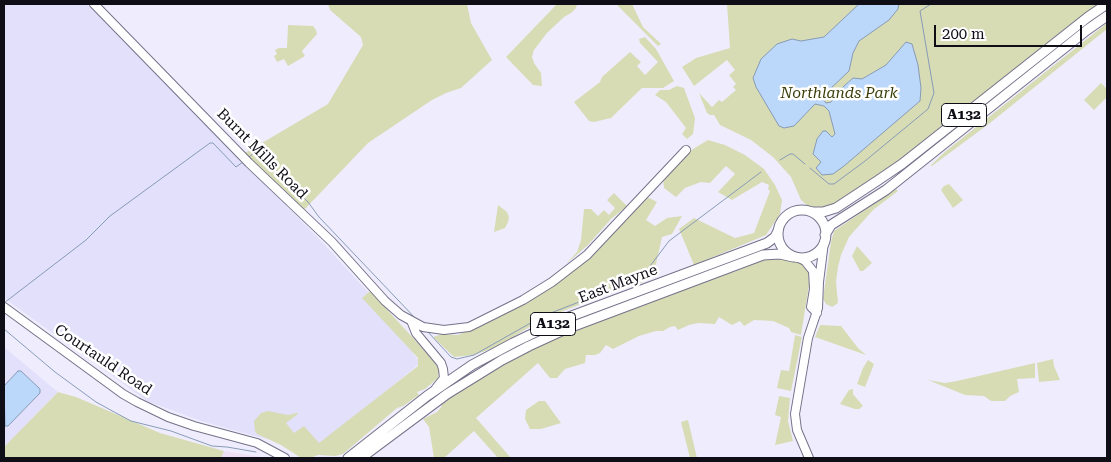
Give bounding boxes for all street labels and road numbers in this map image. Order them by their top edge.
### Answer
road number: A132 [942,104,986,126]
street label: Burnt Mills Road [213,105,311,203]
street label: East Mayne [576,261,660,307]
road number: A132 [530,312,576,336]
street label: Courtauld Road [51,321,155,399]

